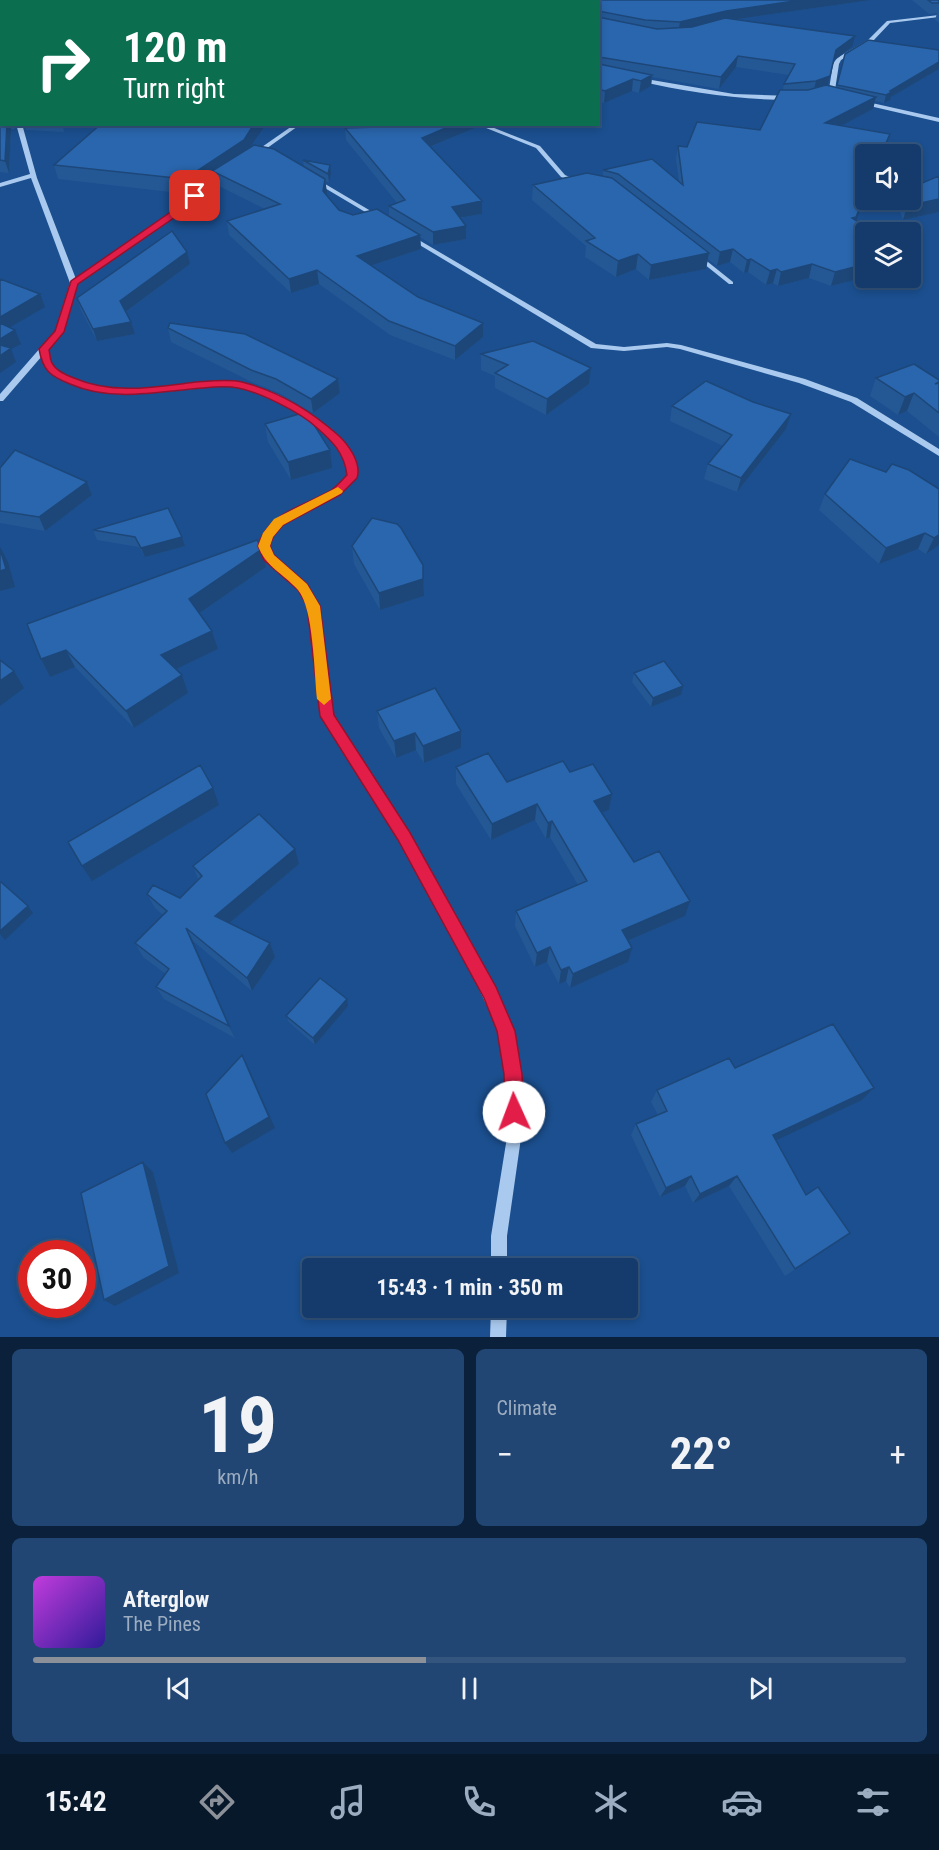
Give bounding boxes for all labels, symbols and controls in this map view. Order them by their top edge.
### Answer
text: 120 m [123,23,228,72]
icon: right [24,24,102,102]
text: Turn right [123,73,225,105]
map controls [855,144,921,288]
button: sound [855,144,921,210]
pin [169,170,220,221]
icon: arrive [178,179,211,212]
button: layers [855,222,921,288]
position arrow [482,1080,546,1144]
speed limit sign: 30 [18,1240,96,1318]
text: 15:43 · 1 min · 350 m [377,1275,563,1300]
text: 19 [198,1380,277,1471]
text: Climate [497,1396,557,1420]
text: 22° [670,1427,733,1480]
text: − [497,1435,513,1474]
text: + [890,1435,906,1474]
text: km/h [217,1465,258,1489]
text: Afterglow [123,1587,209,1612]
text: The Pines [123,1612,201,1636]
icon: previous [162,1672,195,1705]
icon: pause [453,1672,486,1705]
icon: next [744,1672,777,1705]
icon: directions [196,1781,238,1823]
icon: music [327,1781,369,1823]
icon: phone [458,1781,500,1823]
icon: climate [590,1781,632,1823]
icon: car [721,1781,763,1823]
icon: filters [852,1781,894,1823]
text: 15:42 [45,1786,107,1818]

